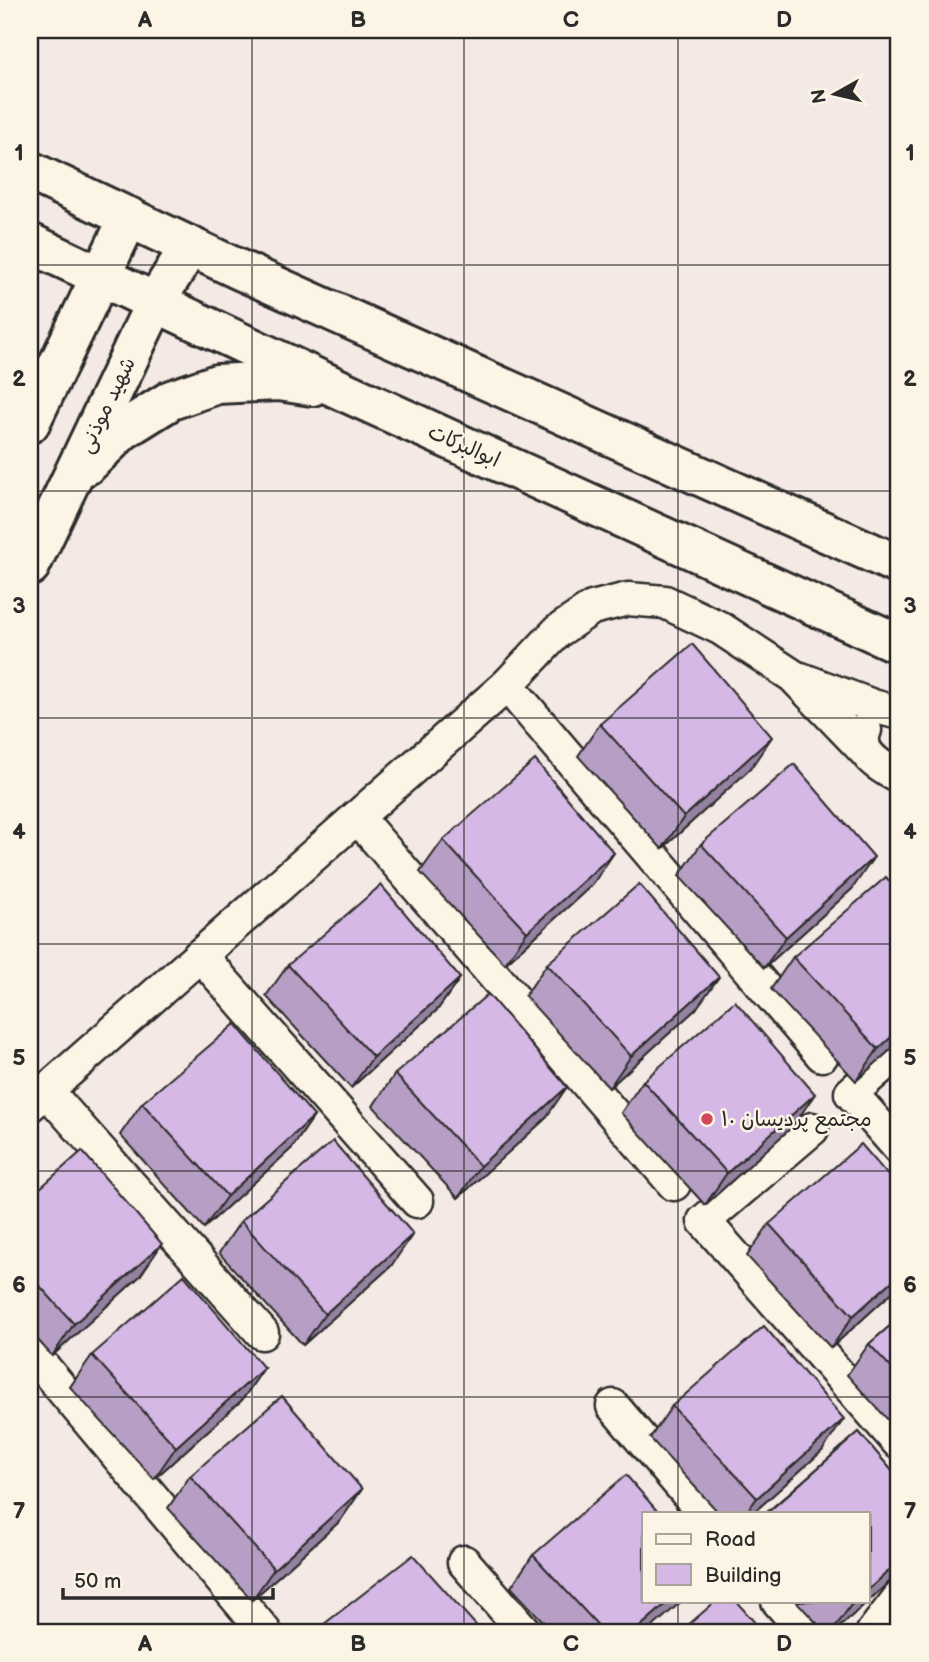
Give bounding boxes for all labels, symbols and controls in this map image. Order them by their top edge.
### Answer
text: A [137,6,153,34]
text: B [350,6,366,34]
text: C [563,6,579,34]
text: D [776,6,792,34]
north arrow [800,60,870,130]
text: N [807,87,832,105]
text: 1 [14,139,24,167]
text: 1 [905,139,915,167]
street label: شهید موذنی [73,353,142,457]
text: 2 [12,365,26,393]
text: 2 [903,365,917,393]
street label: ابوالبرکات [424,419,504,473]
text: 3 [12,592,26,620]
text: 3 [903,592,917,620]
text: 4 [12,818,26,846]
text: 4 [903,818,917,846]
text: 5 [12,1044,26,1072]
text: 5 [903,1044,917,1072]
place label: مجتمع پردیسان ۱۰ [721,1107,872,1134]
marker: مجتمع پردیسان ۱۰ [699,1111,715,1127]
text: 6 [12,1271,26,1299]
text: 6 [903,1271,917,1299]
text: 7 [13,1497,26,1525]
text: 7 [904,1497,917,1525]
legend [642,1512,870,1602]
text: Road [705,1527,756,1552]
scale bar [63,1557,273,1601]
text: Building [705,1563,781,1588]
text: 50 m [74,1569,121,1594]
text: A [137,1630,153,1658]
text: B [350,1630,366,1658]
text: C [563,1630,579,1658]
text: D [776,1630,792,1658]

